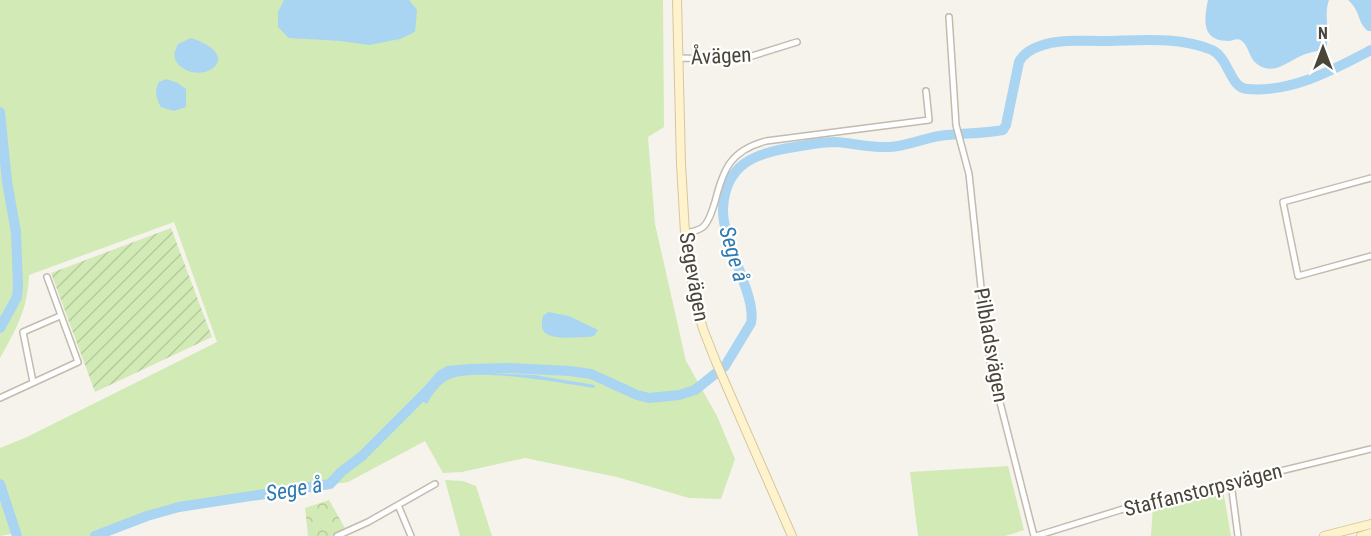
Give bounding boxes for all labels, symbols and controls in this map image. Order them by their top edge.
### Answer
north arrow [1293,18,1353,78]
text: N [1318,24,1328,43]
street label: Åvägen [690,42,752,70]
water label: Sege å [714,223,754,285]
street label: Segevägen [674,231,714,323]
street label: Pilbladsvägen [969,286,1013,404]
street label: Staffanstorpsvägen [1121,459,1285,521]
water label: Sege å [264,472,324,506]

